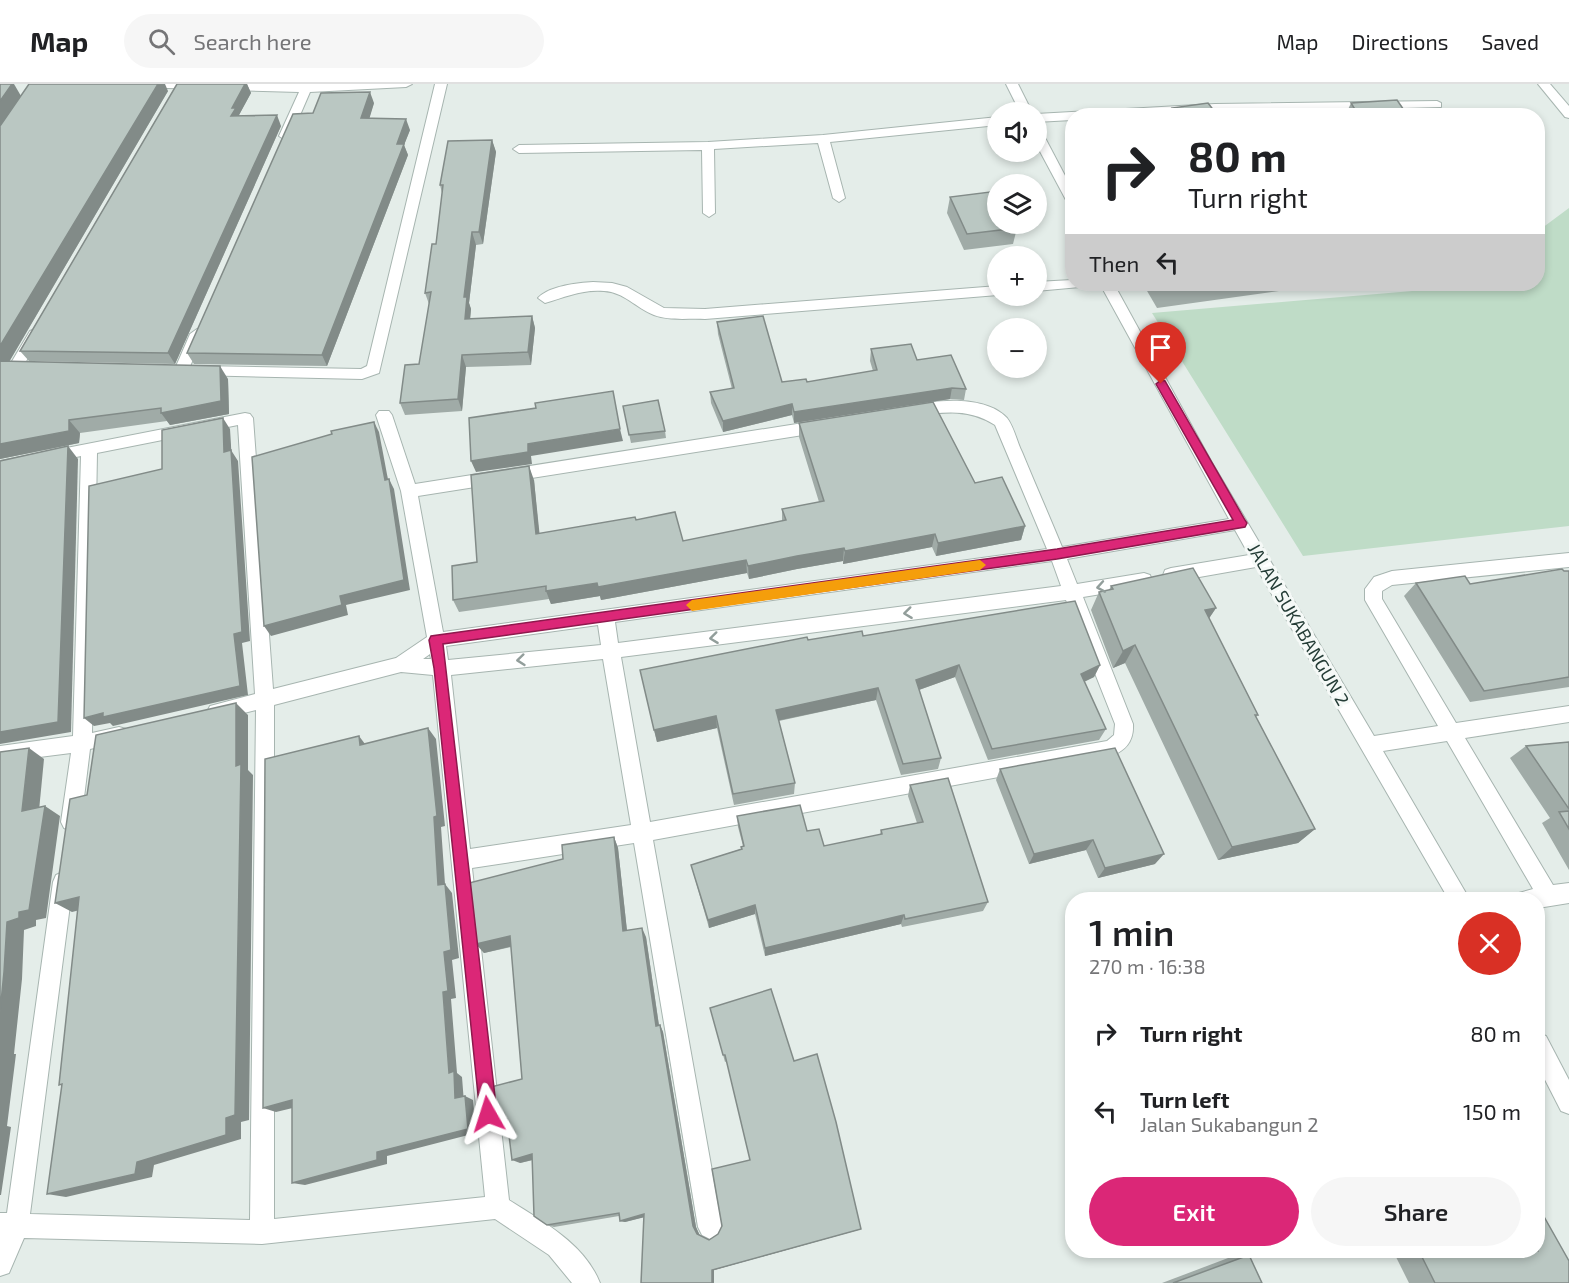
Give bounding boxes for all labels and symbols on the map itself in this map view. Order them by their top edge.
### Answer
pin [1135,322,1186,384]
street label: JALAN SUKABANGUN 2 [1244,539,1354,709]
one-way arrow [1096,581,1106,593]
one-way arrow [903,607,912,619]
one-way arrow [710,631,719,644]
one-way arrow [516,653,525,666]
position arrow [456,1082,520,1146]

